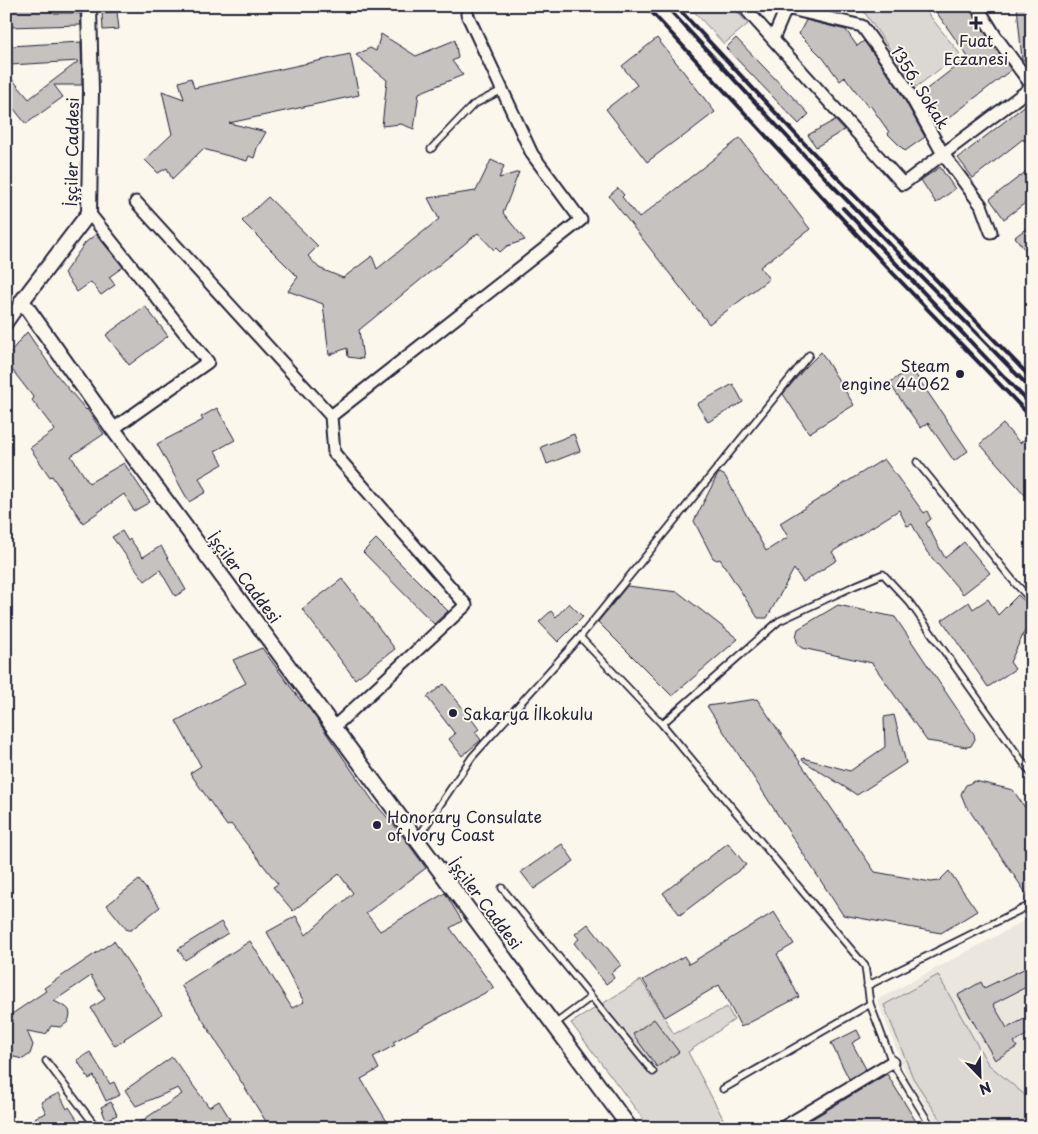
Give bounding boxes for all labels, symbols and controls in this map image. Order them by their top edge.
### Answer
marker: Fuat Eczanesi [970,17,982,29]
place label: Fuat Eczanesi [944,28,1008,70]
street label: 1356. Sokak [886,41,956,133]
street label: İşçiler Caddesi [58,97,84,207]
place label: Steam engine 44062 [841,353,950,395]
marker: Steam engine 44062 [954,368,966,380]
street label: İşçiler Caddesi [202,526,287,628]
place label: Sakarya İlkokulu [463,701,593,725]
marker: Sakarya İlkokulu [447,707,459,719]
place label: Honorary Consulate of Ivory Coast [387,804,542,846]
marker: Honorary Consulate of Ivory Coast [371,819,383,831]
street label: İşçiler Caddesi [443,852,528,954]
north arrow [956,1052,1006,1102]
text: N [976,1077,994,1100]

